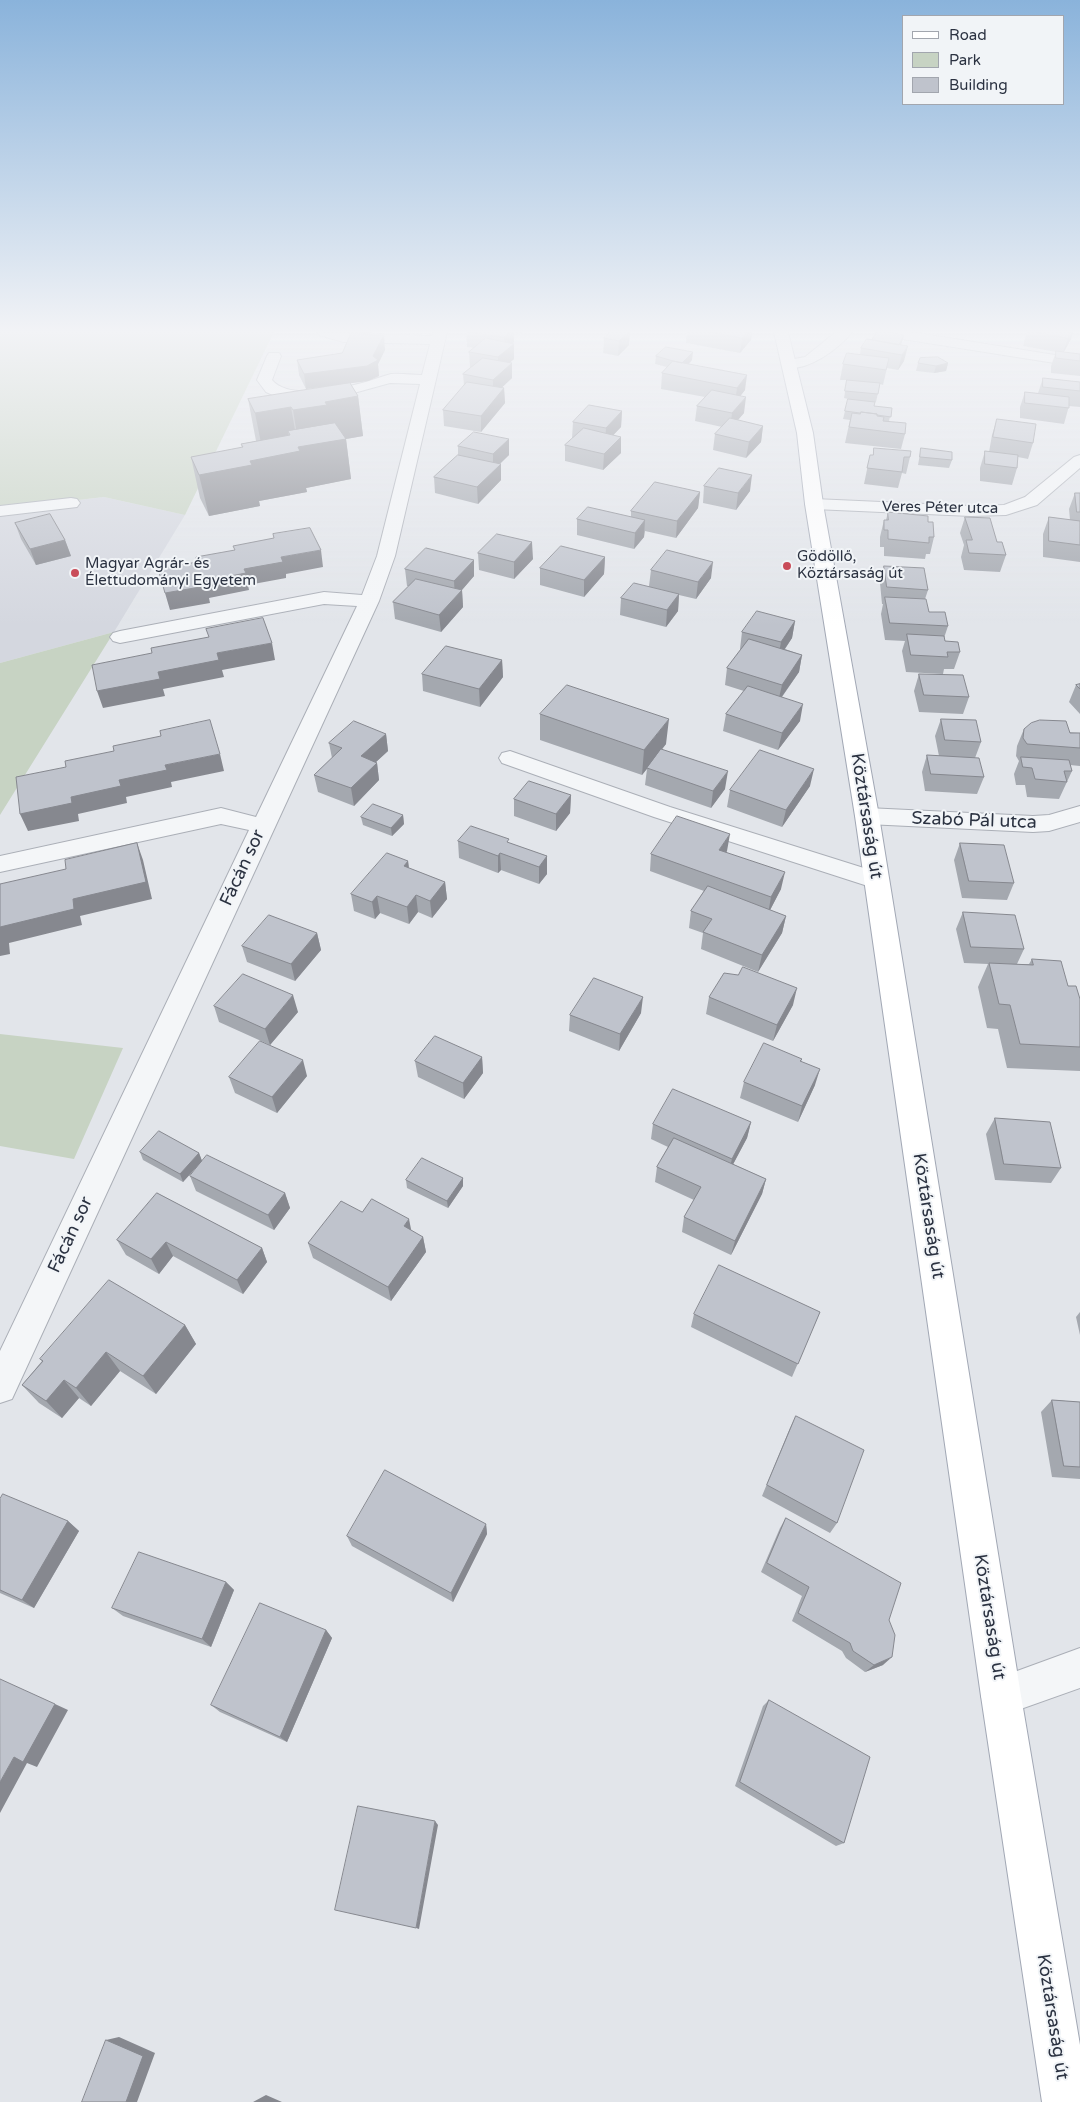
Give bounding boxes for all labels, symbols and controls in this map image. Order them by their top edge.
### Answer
legend [902,15,1065,105]
text: Road [949,26,987,44]
text: Park [949,51,981,69]
text: Building [949,76,1008,94]
street label: Veres Péter utca [882,498,998,518]
place label: Gödöllő, Köztársaság út [797,548,903,583]
place label: Magyar Agrár- és Élettudományi Egyetem [85,555,256,590]
marker: Gödöllő, Köztársaság út [781,560,793,572]
marker: Magyar Agrár- és Élettudományi Egyetem [69,567,81,579]
street label: Köztársaság út [845,751,887,881]
street label: Szabó Pál utca [911,808,1037,834]
street label: Fácán sor [216,826,270,910]
street label: Köztársaság út [907,1151,949,1281]
street label: Fácán sor [44,1193,98,1277]
street label: Köztársaság út [968,1552,1010,1682]
street label: Köztársaság út [1031,1952,1073,2082]

